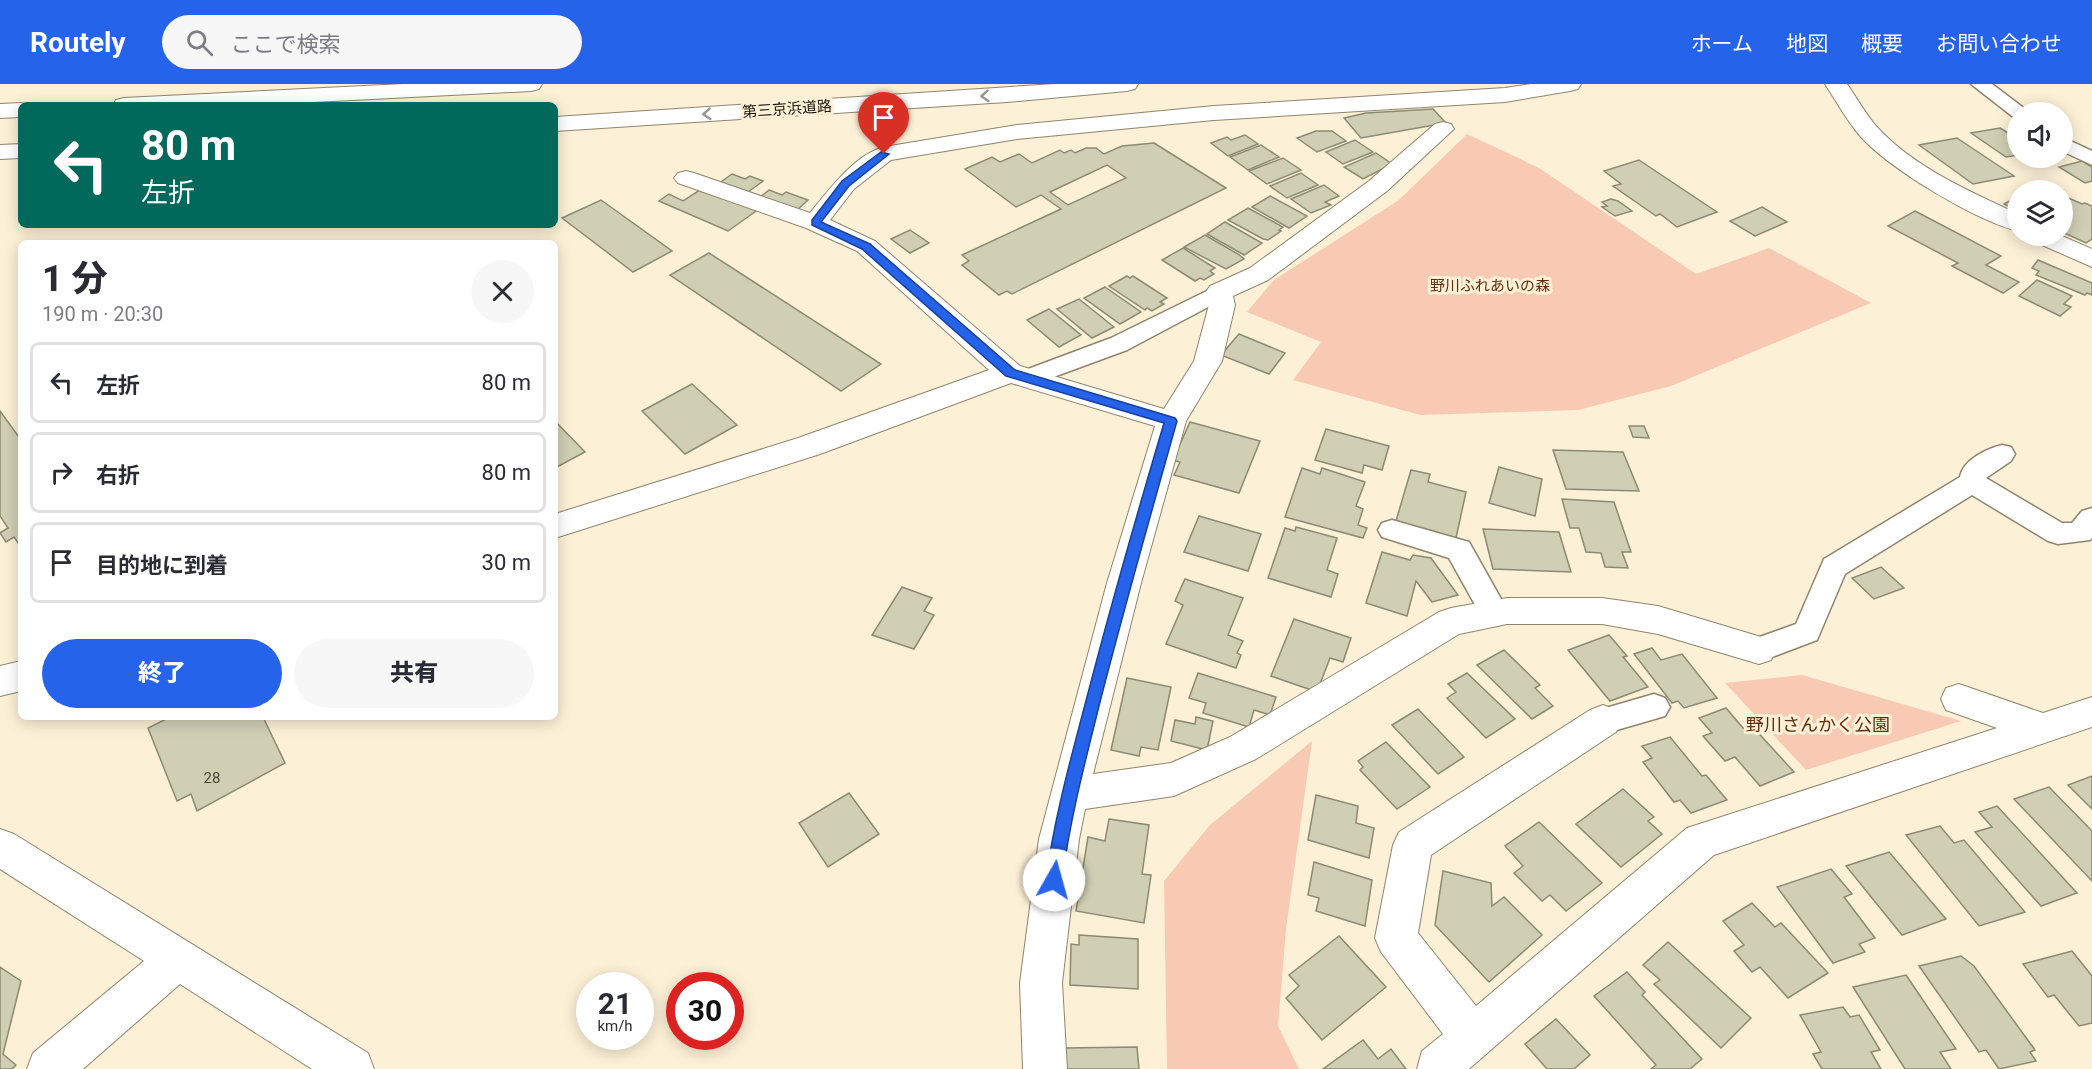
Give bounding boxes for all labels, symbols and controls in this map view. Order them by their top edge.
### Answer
search box [162,15,582,69]
text: Routely [30,26,126,59]
icon: search [183,26,216,59]
text: ここで検索 [231,32,341,57]
text: ホーム [1691,32,1753,56]
text: 地図 [1786,32,1828,56]
text: 概要 [1861,32,1903,56]
text: お問い合わせ [1936,32,2062,56]
one-way arrow [980,89,990,102]
pin [858,92,909,154]
street label: 第三京浜道路 [741,97,833,121]
icon: arrive [867,101,900,134]
map controls [2007,102,2073,246]
button: sound [2007,102,2073,168]
one-way arrow [702,107,711,120]
text: 80 m [141,121,236,170]
icon: left [42,126,120,204]
text: 左折 [141,177,195,209]
button: layers [2007,180,2073,246]
text: 1 分 [42,258,108,300]
button: close [471,260,534,323]
park label: 野川ふれあいの森 [1430,277,1550,295]
text: 190 m · 20:30 [42,302,163,326]
icon: left [45,366,78,399]
text: 80 m [482,370,531,395]
text: 左折 [96,373,140,398]
icon: right [45,456,78,489]
text: 80 m [482,460,531,485]
text: 右折 [96,463,140,488]
icon: arrive [45,546,78,579]
text: 30 m [482,550,531,575]
text: 目的地に到着 [96,553,228,578]
button: 終了 [42,639,282,708]
button: 共有 [294,639,534,708]
park label: 野川さんかく公園 [1746,714,1890,735]
house number: 28 [204,769,220,787]
position arrow [1022,848,1086,912]
speed limit sign: 30 [666,972,744,1050]
text: 21 [598,986,632,1021]
text: km/h [597,1017,633,1035]

